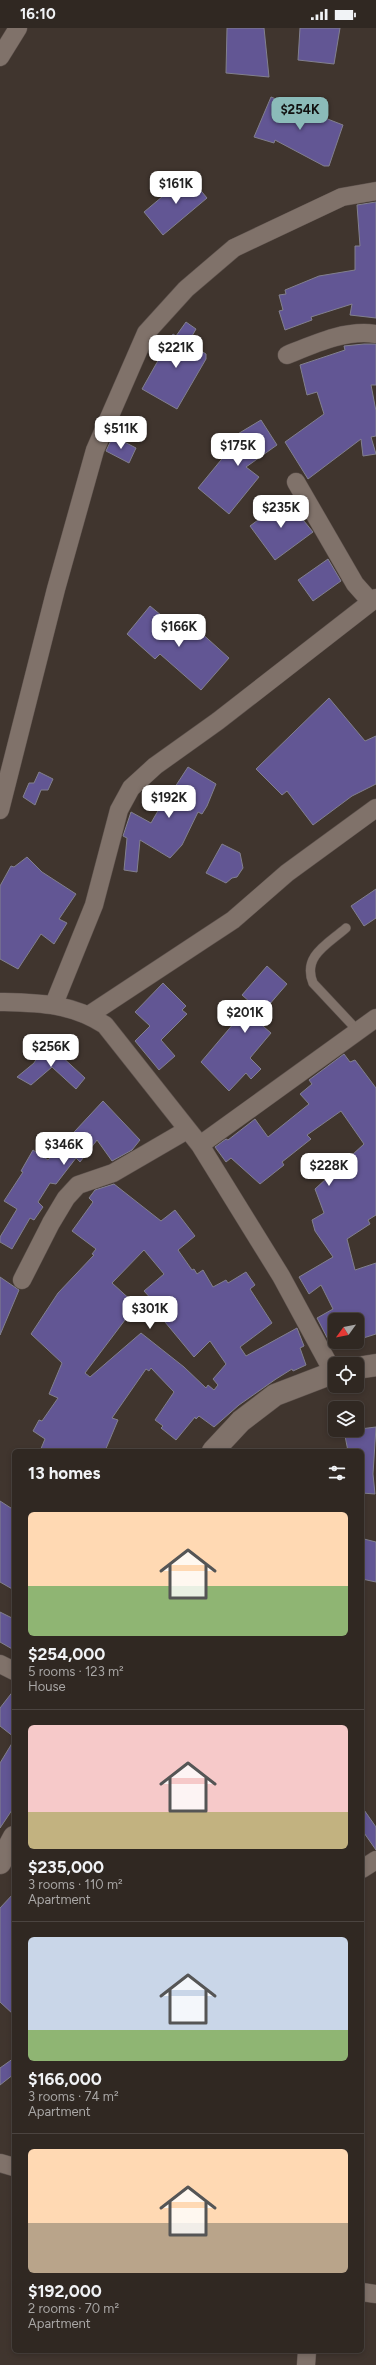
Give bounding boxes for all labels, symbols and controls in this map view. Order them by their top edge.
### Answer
text: 16:10 [20,5,56,23]
pin: $254K [272,97,328,131]
text: $254K [280,102,320,117]
pin: $161K [148,171,204,205]
text: $161K [159,176,193,191]
pin: $221K [148,335,204,369]
text: $221K [158,340,194,355]
pin: $511K [93,416,149,450]
text: $511K [104,421,138,436]
pin: $175K [210,433,266,467]
text: $175K [220,438,256,453]
pin: $235K [253,495,309,529]
text: $235K [262,500,300,515]
pin: $166K [151,614,207,648]
text: $166K [161,619,197,634]
pin: $192K [141,785,197,819]
text: $192K [151,790,187,805]
pin: $201K [217,1000,273,1034]
text: $201K [226,1005,264,1020]
pin: $256K [23,1034,79,1068]
text: $256K [32,1039,70,1054]
pin: $346K [36,1132,92,1166]
text: $346K [45,1137,83,1152]
pin: $228K [301,1153,357,1187]
text: $228K [310,1158,348,1173]
pin: $301K [122,1296,178,1330]
text: $301K [132,1301,169,1316]
north arrow [328,1313,364,1349]
map controls [328,1313,364,1437]
button: locate [328,1357,364,1393]
button: layers [328,1401,364,1437]
icon: filters [326,1462,348,1484]
text: 13 homes [28,1463,100,1483]
icon: home [152,1538,224,1610]
text: $254,000 [28,1644,105,1664]
text: 5 rooms · 123 m² [28,1664,124,1679]
text: House [28,1679,66,1694]
icon: home [152,1751,224,1823]
text: $235,000 [28,1857,104,1877]
text: 3 rooms · 110 m² [28,1877,123,1892]
text: Apartment [28,1892,91,1907]
icon: home [152,1963,224,2035]
text: $166,000 [28,2069,102,2089]
text: 3 rooms · 74 m² [28,2089,119,2104]
text: Apartment [28,2104,91,2119]
icon: home [152,2175,224,2247]
text: $192,000 [28,2281,102,2301]
text: 2 rooms · 70 m² [28,2301,119,2316]
text: Apartment [28,2316,91,2331]

